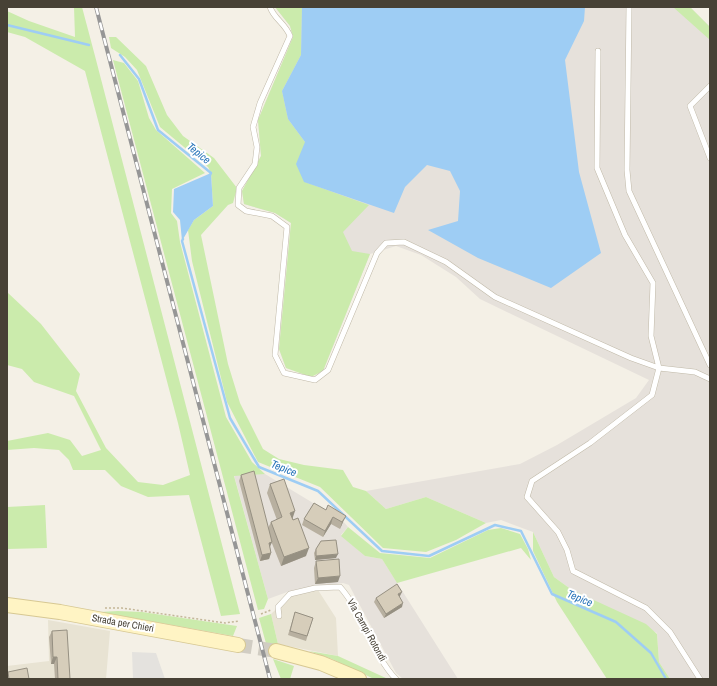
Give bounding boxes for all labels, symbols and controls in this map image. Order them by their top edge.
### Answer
water label: Tepice [184,139,214,167]
water label: Tepice [269,457,299,479]
water label: Tepice [565,586,595,610]
street label: Via Campi Rotondi [344,596,390,664]
street label: Strada per Chieri [91,611,155,635]

